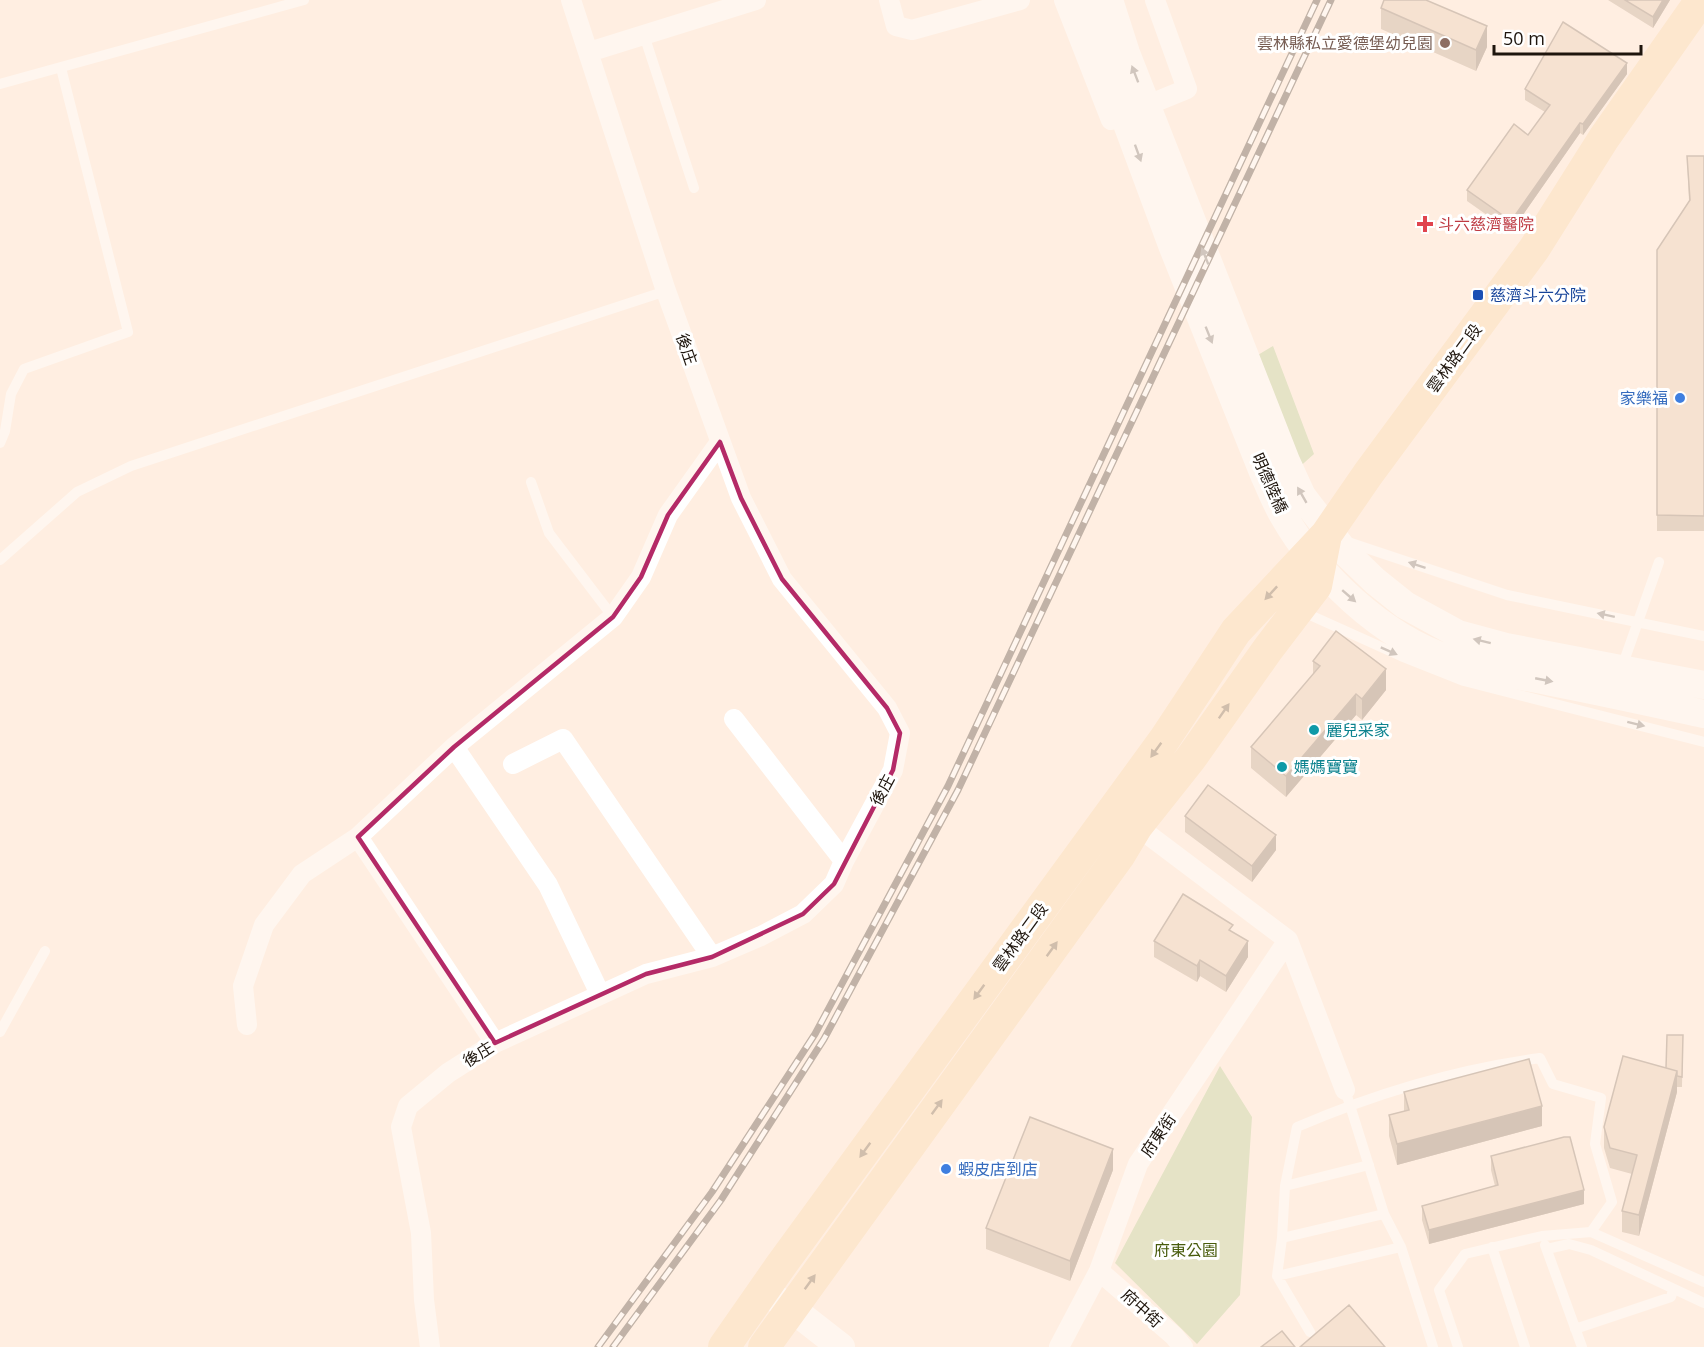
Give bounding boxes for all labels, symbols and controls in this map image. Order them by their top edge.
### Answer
scale bar [1494,18,1641,56]
text: 50 m [1503,26,1545,50]
place label: 雲林縣私立愛德堡幼兒園 [1257,32,1433,54]
marker: 雲林縣私立愛德堡幼兒園 [1438,36,1452,50]
one-way arrow [1129,65,1139,83]
one-way arrow [1134,144,1144,162]
place label: 斗六慈濟醫院 [1438,213,1534,235]
marker: 斗六慈濟醫院 [1416,215,1434,233]
one-way arrow [1200,247,1210,265]
place label: 慈濟斗六分院 [1490,284,1586,306]
marker: 慈濟斗六分院 [1471,288,1485,302]
street label: 雲林路二段 [1422,319,1486,397]
one-way arrow [1205,326,1214,344]
street label: 後庄 [671,330,703,368]
place label: 家樂福 [1620,387,1668,409]
marker: 家樂福 [1673,391,1687,405]
street label: 明德陸橋 [1247,449,1293,517]
one-way arrow [1297,487,1308,503]
one-way arrow [1408,560,1426,570]
one-way arrow [1265,586,1279,600]
one-way arrow [1341,589,1356,602]
one-way arrow [1596,610,1615,619]
one-way arrow [1473,635,1491,645]
one-way arrow [1381,646,1398,655]
one-way arrow [1535,676,1554,685]
one-way arrow [1218,703,1230,719]
place label: 麗兒采家 [1326,719,1390,741]
one-way arrow [1627,719,1645,729]
marker: 麗兒采家 [1307,723,1321,737]
one-way arrow [1151,742,1163,757]
place label: 媽媽寶寶 [1294,756,1358,778]
marker: 媽媽寶寶 [1275,760,1289,774]
street label: 後庄 [865,771,899,809]
street label: 雲林路二段 [988,898,1052,976]
one-way arrow [1045,942,1057,957]
one-way arrow [974,985,986,1000]
street label: 後庄 [459,1036,497,1072]
one-way arrow [931,1100,943,1116]
street label: 府東街 [1135,1109,1181,1161]
one-way arrow [859,1141,871,1157]
place label: 蝦皮店到店 [958,1158,1038,1180]
marker: 蝦皮店到店 [939,1162,953,1176]
park label: 府東公園 [1154,1239,1218,1261]
one-way arrow [804,1275,816,1290]
street label: 府中街 [1117,1284,1167,1332]

